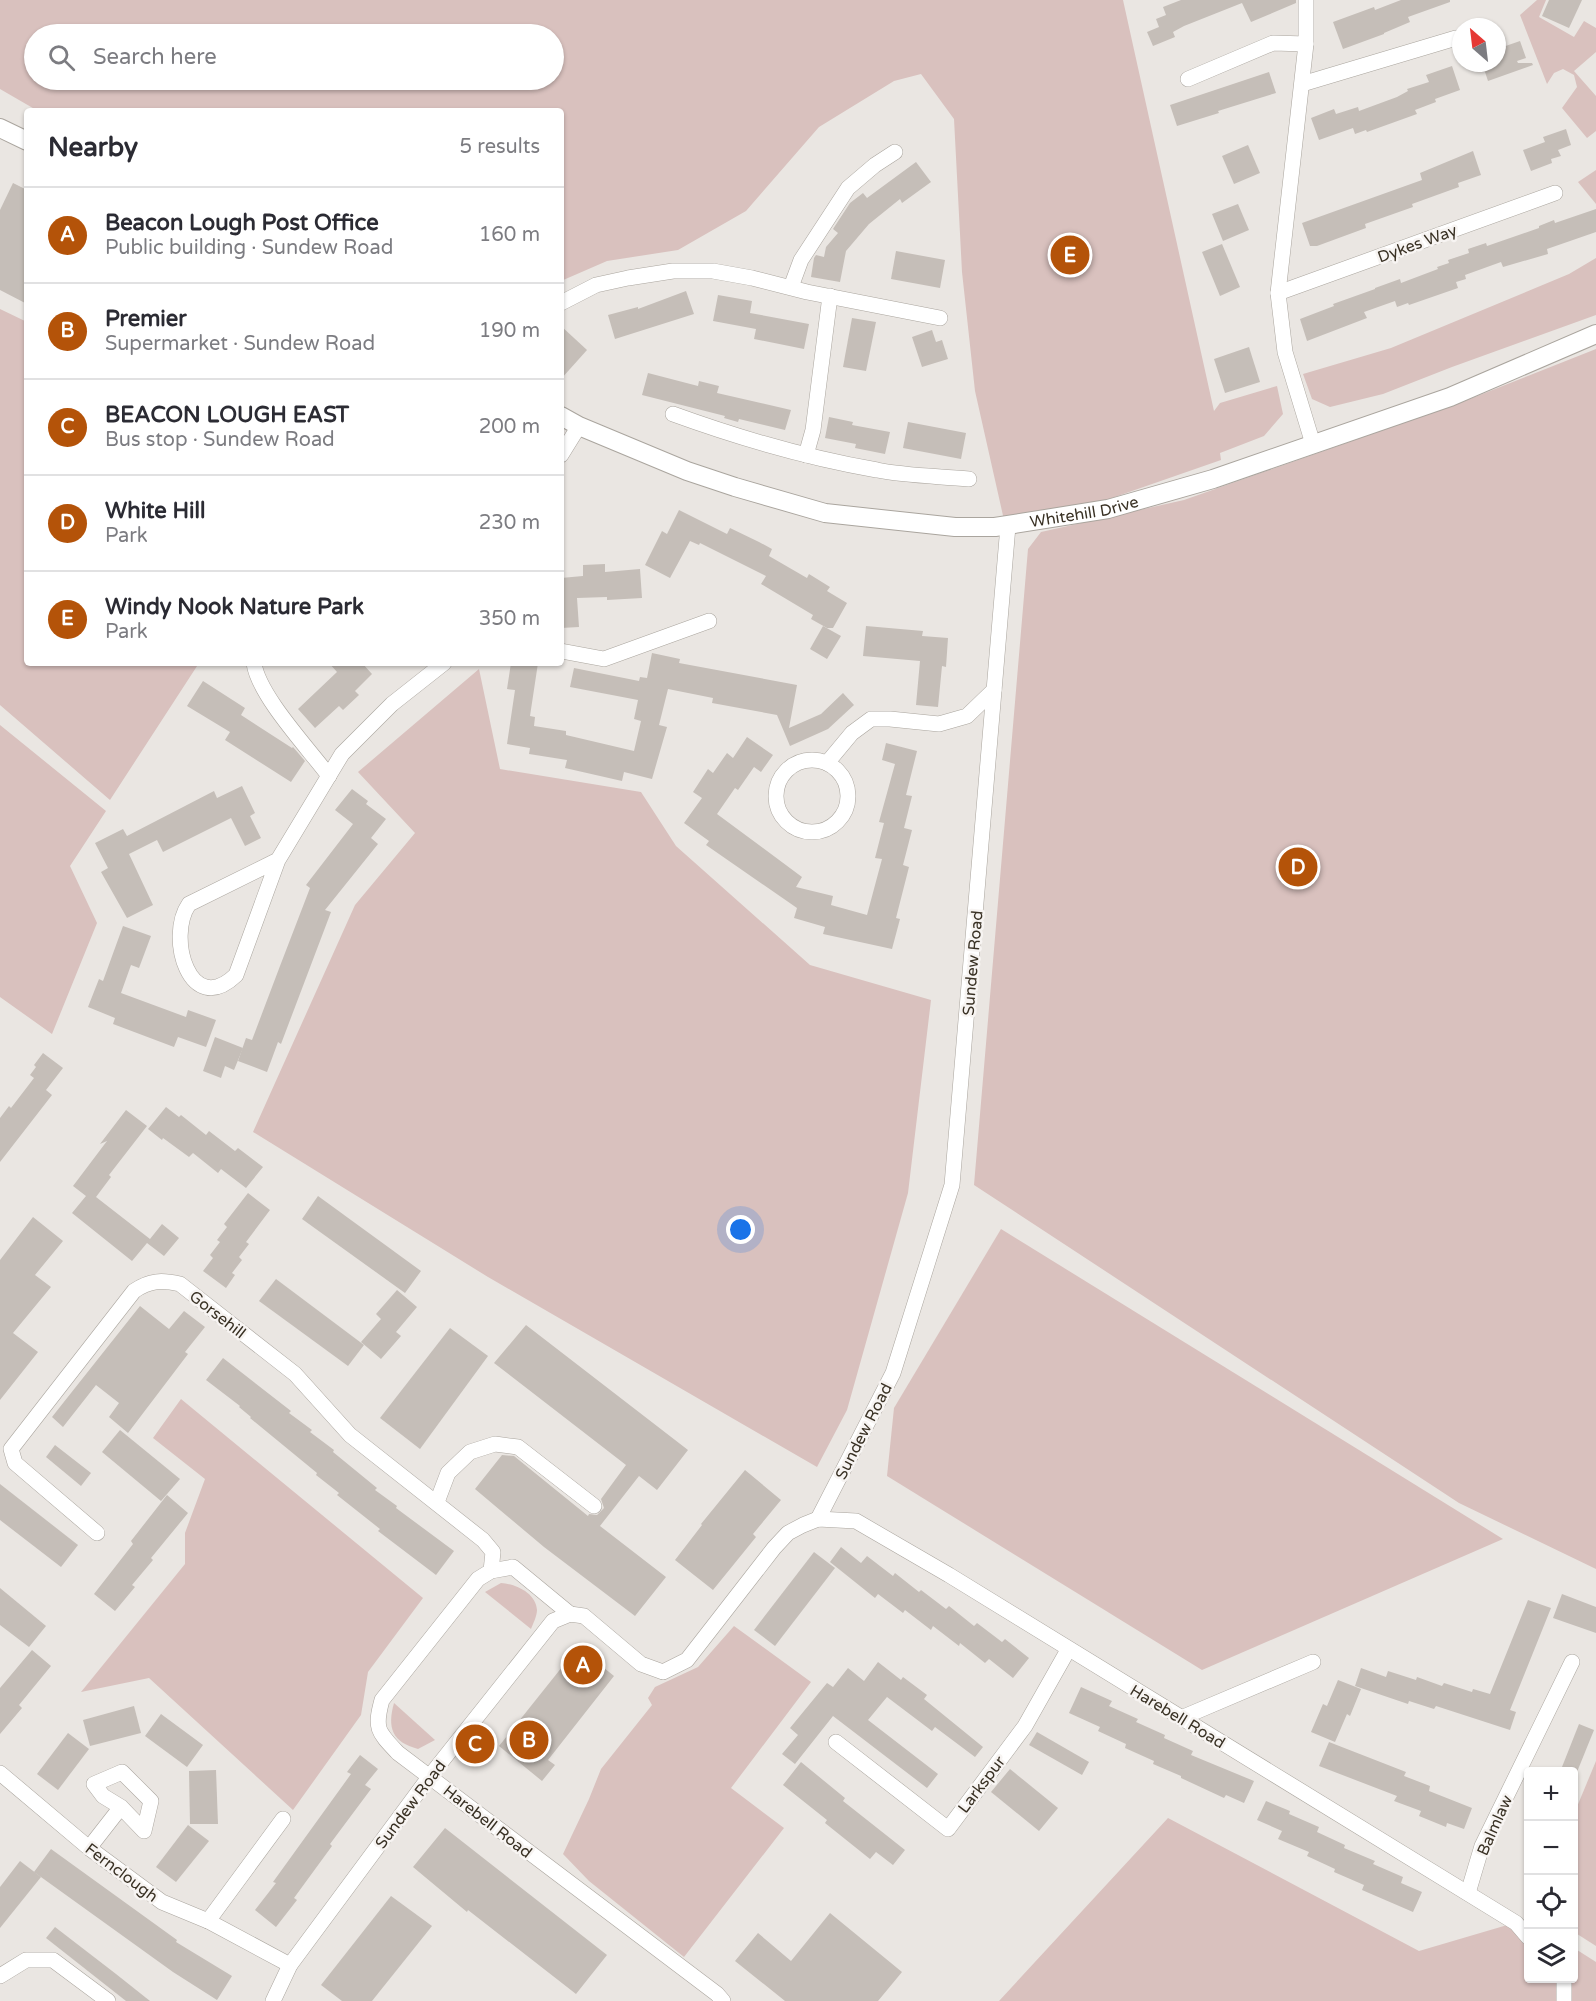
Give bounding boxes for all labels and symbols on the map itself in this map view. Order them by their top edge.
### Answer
north arrow [1452,18,1506,72]
street label: Dykes Way [1375,220,1460,268]
pin: E [1050,232,1090,278]
street label: Whitehill Drive [1028,492,1141,532]
pin: D [1278,844,1318,890]
street label: Sundew Road [958,910,988,1016]
your location [726,1215,755,1244]
street label: Gorsehill [185,1286,250,1343]
street label: Sundew Road [831,1380,897,1483]
pin: A [564,1642,602,1688]
street label: Harebell Road [1126,1681,1229,1753]
pin: B [510,1718,548,1762]
pin: C [456,1722,494,1766]
street label: Larkspur [954,1751,1010,1817]
street label: Sundew Road [371,1757,450,1853]
street label: Harebell Road [439,1781,536,1863]
street label: Balmlaw [1473,1792,1517,1859]
street label: Fernclough [81,1839,162,1907]

